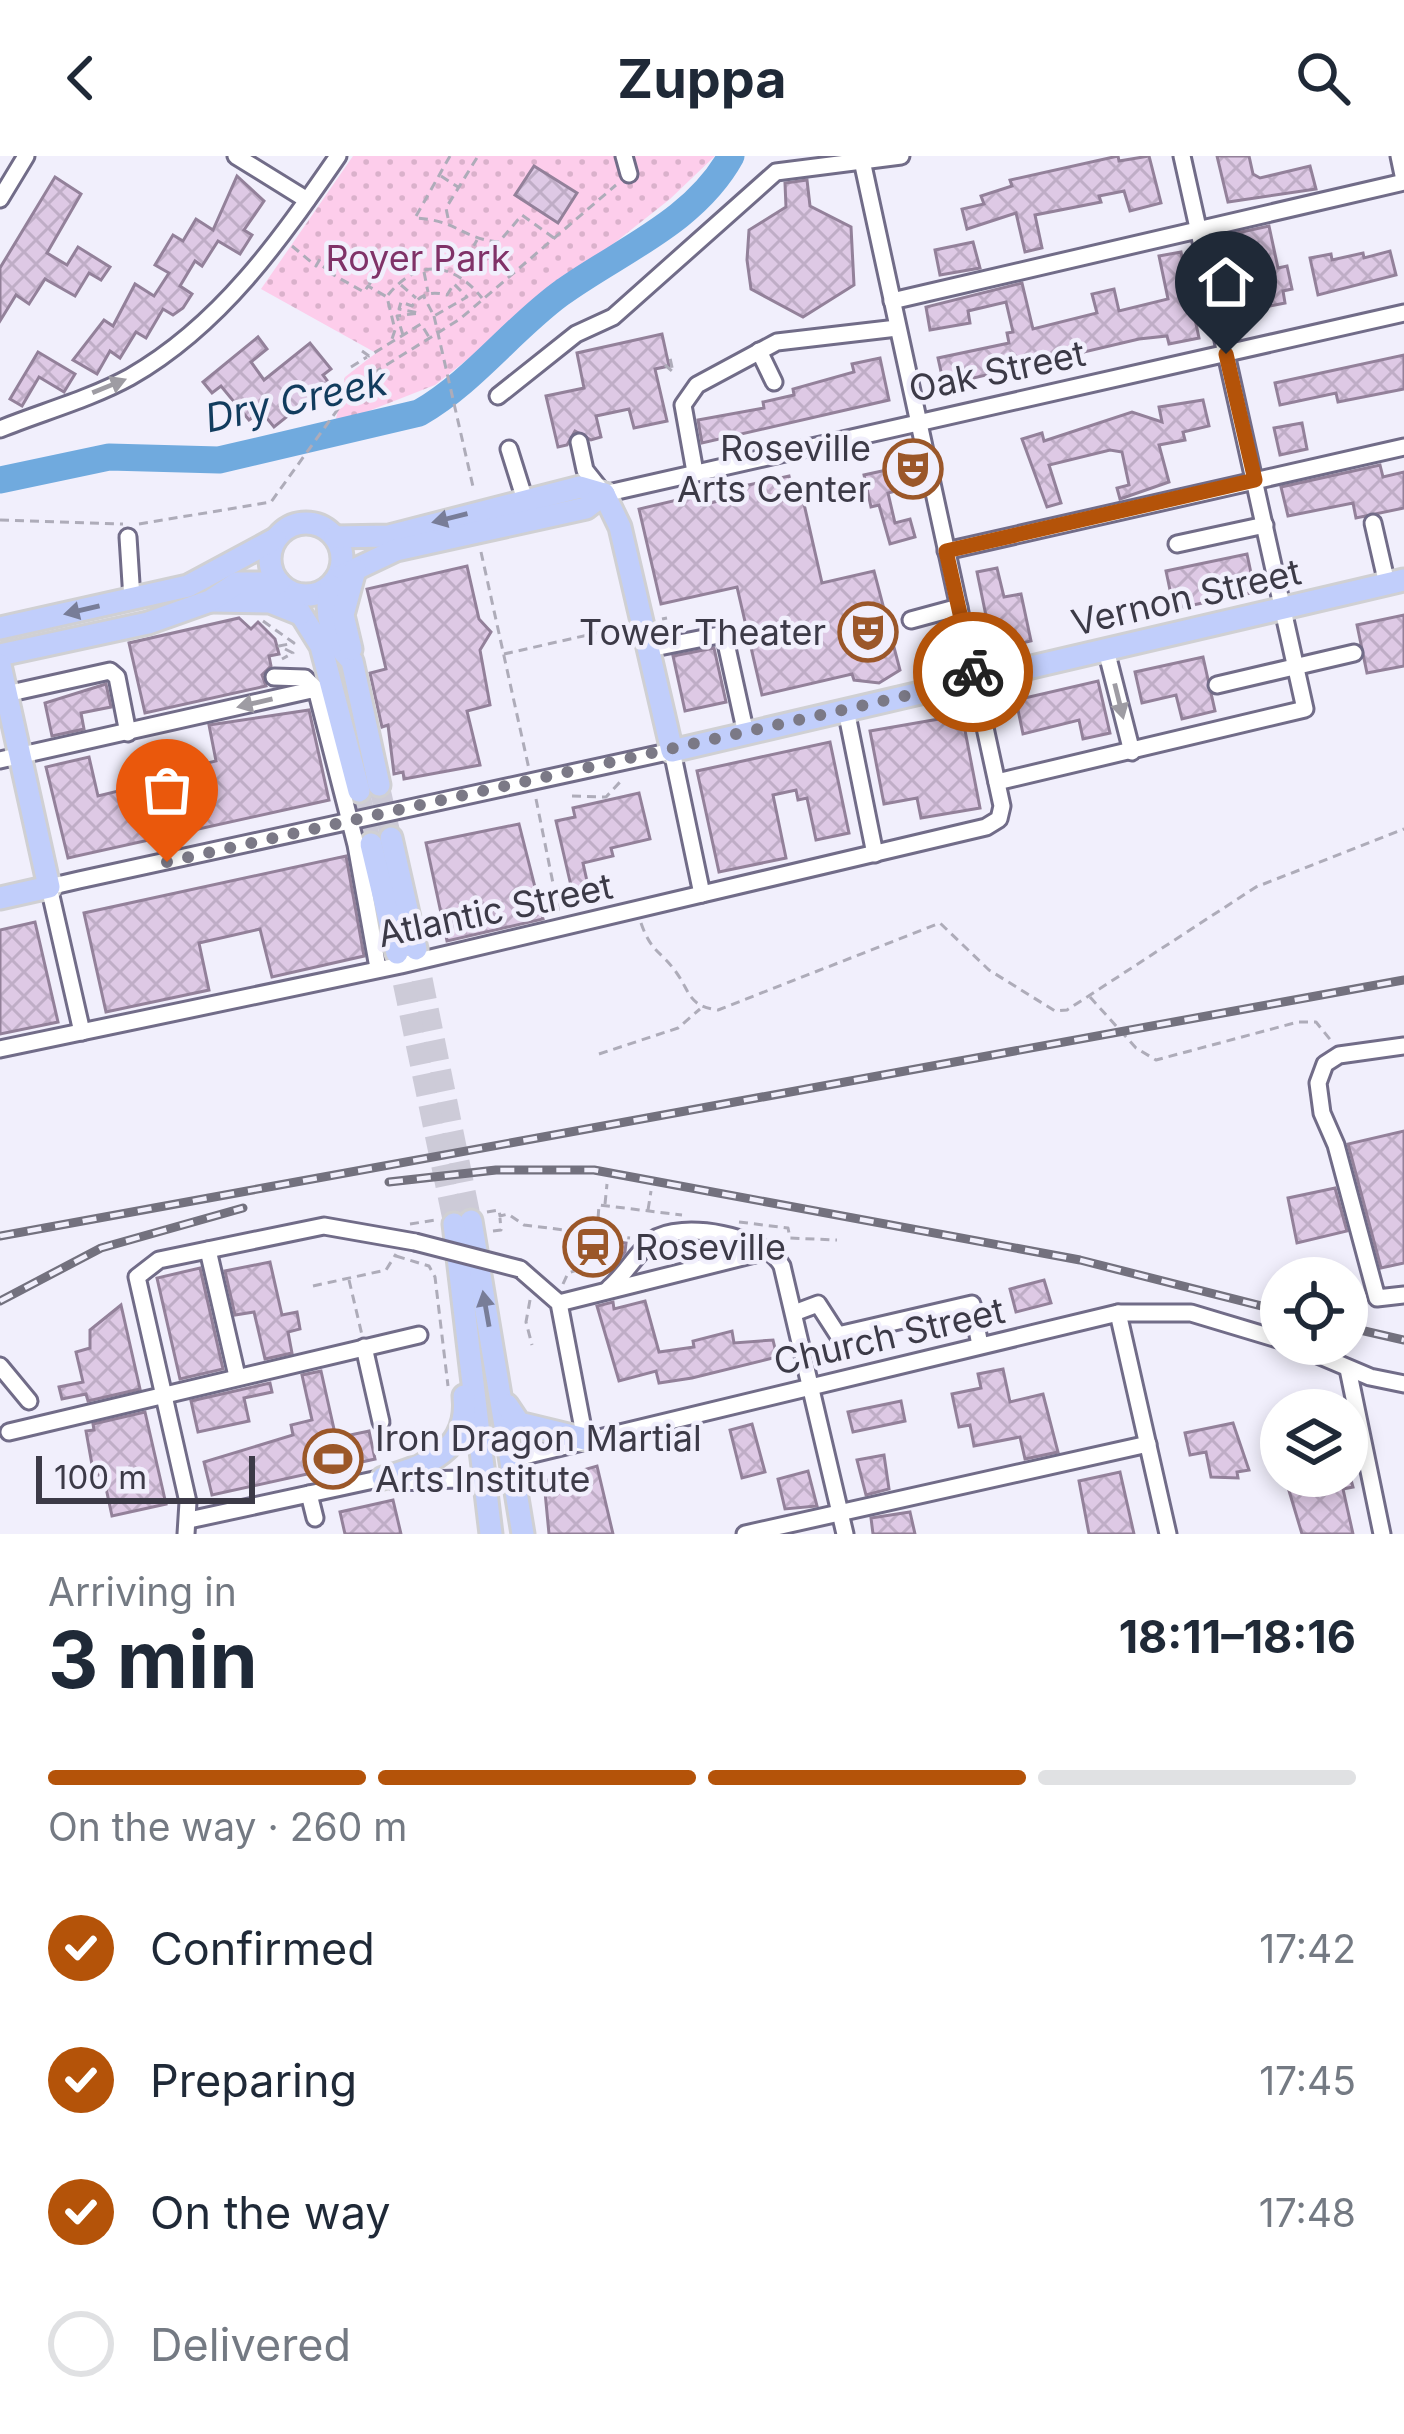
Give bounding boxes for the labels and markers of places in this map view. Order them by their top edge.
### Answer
pin [1175,231,1277,354]
place label: Roseville Arts Center [677,426,871,511]
theatre icon: Roseville Arts Center [882,438,944,500]
theatre icon: Tower Theater [837,601,899,663]
place label: Tower Theater [579,610,826,654]
pin [116,739,218,862]
station icon: Roseville [562,1216,624,1278]
place label: Roseville [635,1225,786,1269]
place label: Iron Dragon Martial Arts Institute [375,1416,702,1501]
sports icon: Iron Dragon Martial Arts Institute [302,1428,364,1490]

